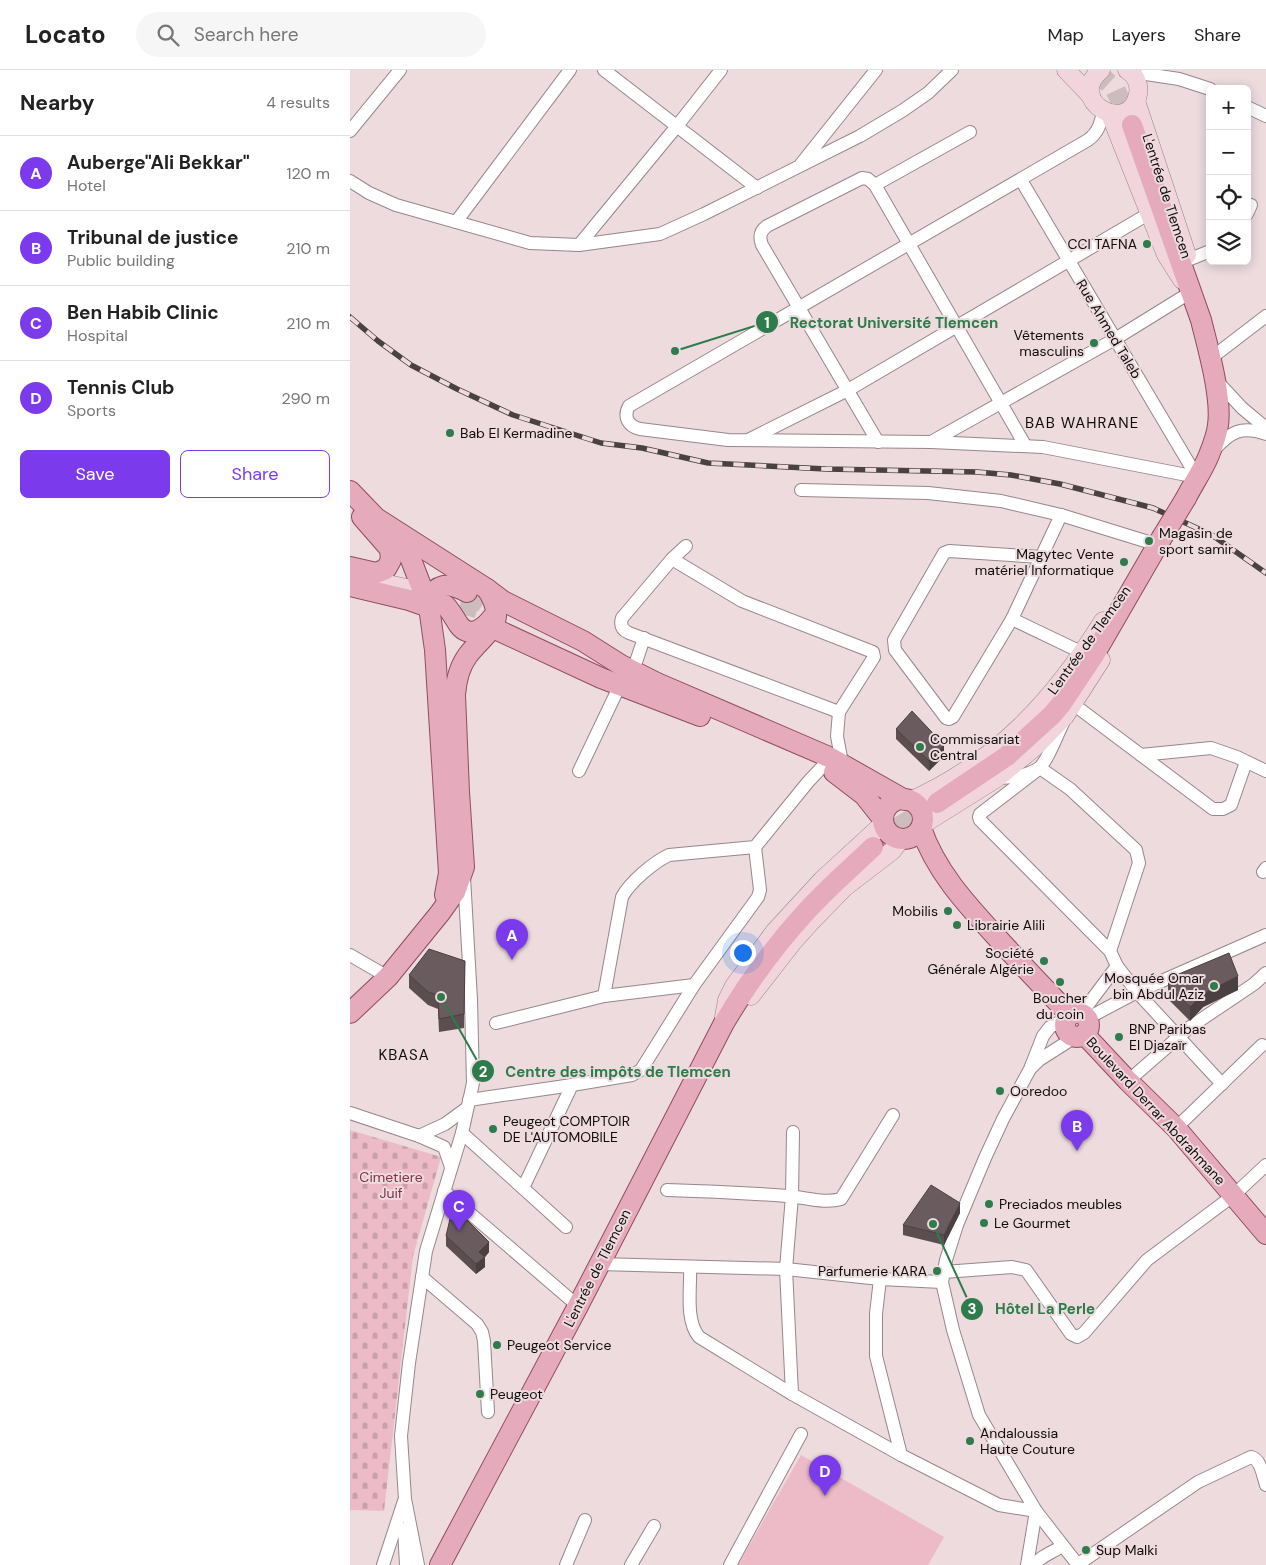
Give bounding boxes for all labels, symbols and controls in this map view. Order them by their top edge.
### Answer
search box [136,12,486,57]
text: Locato [25,19,106,50]
icon: search [154,21,182,49]
text: Search here [194,22,299,47]
text: Map [1048,23,1084,47]
text: Layers [1112,23,1166,47]
text: Share [1194,23,1241,47]
map controls [1206,85,1251,265]
button: + [1206,85,1251,130]
text: Nearby [20,89,94,117]
text: 4 results [266,92,330,113]
button: − [1206,130,1251,175]
street label: L'entrée de Tlemcen [1138,131,1196,261]
text: Auberge"Ali Bekkar" [67,150,250,175]
text: A [30,163,42,184]
text: 120 m [286,163,330,184]
text: Hotel [67,175,106,196]
button: locate [1206,175,1251,220]
button: layers [1206,220,1251,265]
text: Tribunal de justice [67,225,238,250]
place label: CCI TAFNA [1067,235,1137,253]
text: B [31,238,41,259]
text: 210 m [286,238,330,259]
marker: CCI TAFNA [1141,238,1153,250]
text: Public building [67,250,175,271]
street label: Rue Ahmed Taleb [1072,276,1146,382]
text: Ben Habib Clinic [67,300,219,325]
callout: Rectorat Université Tlemcen [755,307,1009,337]
text: C [30,313,42,334]
text: 210 m [286,313,330,334]
text: 1 [764,313,770,333]
text: Rectorat Université Tlemcen [790,313,998,333]
text: Hospital [67,325,128,346]
place label: Vêtements masculins [1014,326,1084,360]
marker: Vêtements masculins [1088,337,1100,349]
text: Tennis Club [67,375,175,400]
text: D [30,388,42,409]
text: 290 m [281,388,330,409]
text: Sports [67,400,116,421]
district label: BAB WAHRANE [1025,413,1139,433]
place label: Bab El Kermadine [460,424,572,442]
marker: Bab El Kermadine [444,427,456,439]
button: Save [20,450,170,498]
button: Share [180,450,330,498]
place label: Magasin de sport samir [1159,524,1233,558]
marker: Magasin de sport samir [1143,535,1155,547]
place label: Magytec Vente matériel Informatique [975,545,1114,579]
marker: Magytec Vente matériel Informatique [1118,556,1130,568]
street label: L'entrée de Tlemcen [1043,582,1135,698]
place label: Commissariat Central [930,730,1020,764]
marker: Commissariat Central [914,741,926,753]
place label: Mobilis [892,902,938,920]
marker: Mobilis [942,905,954,917]
place label: Librairie Alili [967,916,1045,934]
pin: A [496,919,528,960]
marker: Librairie Alili [951,919,963,931]
your location [730,940,756,966]
place label: Société Générale Algérie [927,944,1034,978]
marker: Société Générale Algérie [1038,955,1050,967]
place label: Mosquée Omar bin Abdul Aziz [1104,969,1204,1003]
marker: Boucher du coin [1054,976,1066,988]
marker: Mosquée Omar bin Abdul Aziz [1208,980,1220,992]
place label: Boucher du coin [1033,989,1087,1023]
place label: BNP Paribas El Djazaïr [1129,1020,1206,1054]
marker: BNP Paribas El Djazaïr [1113,1031,1125,1043]
street label: Boulevard Derrar Abdrahmane [1083,1033,1229,1189]
district label: KBASA [378,1045,430,1065]
callout: Centre des impôts de Tlemcen [471,1056,741,1086]
text: 2 [479,1062,488,1082]
text: Centre des impôts de Tlemcen [505,1062,731,1082]
place label: Ooredoo [1010,1082,1067,1100]
marker: Ooredoo [994,1085,1006,1097]
pin: B [1061,1110,1093,1151]
place label: Peugeot COMPTOIR DE L'AUTOMOBILE [503,1112,630,1146]
marker: Peugeot COMPTOIR DE L'AUTOMOBILE [487,1123,499,1135]
park label: Cimetiere Juif [359,1168,423,1202]
pin: C [443,1190,475,1231]
place label: Preciados meubles [999,1195,1122,1213]
marker: Preciados meubles [983,1198,995,1210]
street label: L'entrée de Tlemcen [559,1206,635,1330]
place label: Le Gourmet [994,1214,1071,1232]
marker: Le Gourmet [978,1217,990,1229]
place label: Parfumerie KARA [818,1262,927,1280]
marker: Parfumerie KARA [931,1265,943,1277]
callout: Hôtel La Perle [960,1294,1105,1324]
text: 3 [967,1299,977,1319]
text: Hôtel La Perle [995,1299,1095,1319]
place label: Peugeot Service [507,1336,611,1354]
marker: Peugeot Service [491,1339,503,1351]
place label: Peugeot [490,1385,543,1403]
marker: Peugeot [474,1388,486,1400]
place label: Andaloussia Haute Couture [980,1424,1075,1458]
marker: Andaloussia Haute Couture [964,1435,976,1447]
pin: D [809,1455,841,1496]
place label: Sup Malki [1096,1541,1158,1559]
marker: Sup Malki [1080,1544,1092,1556]

